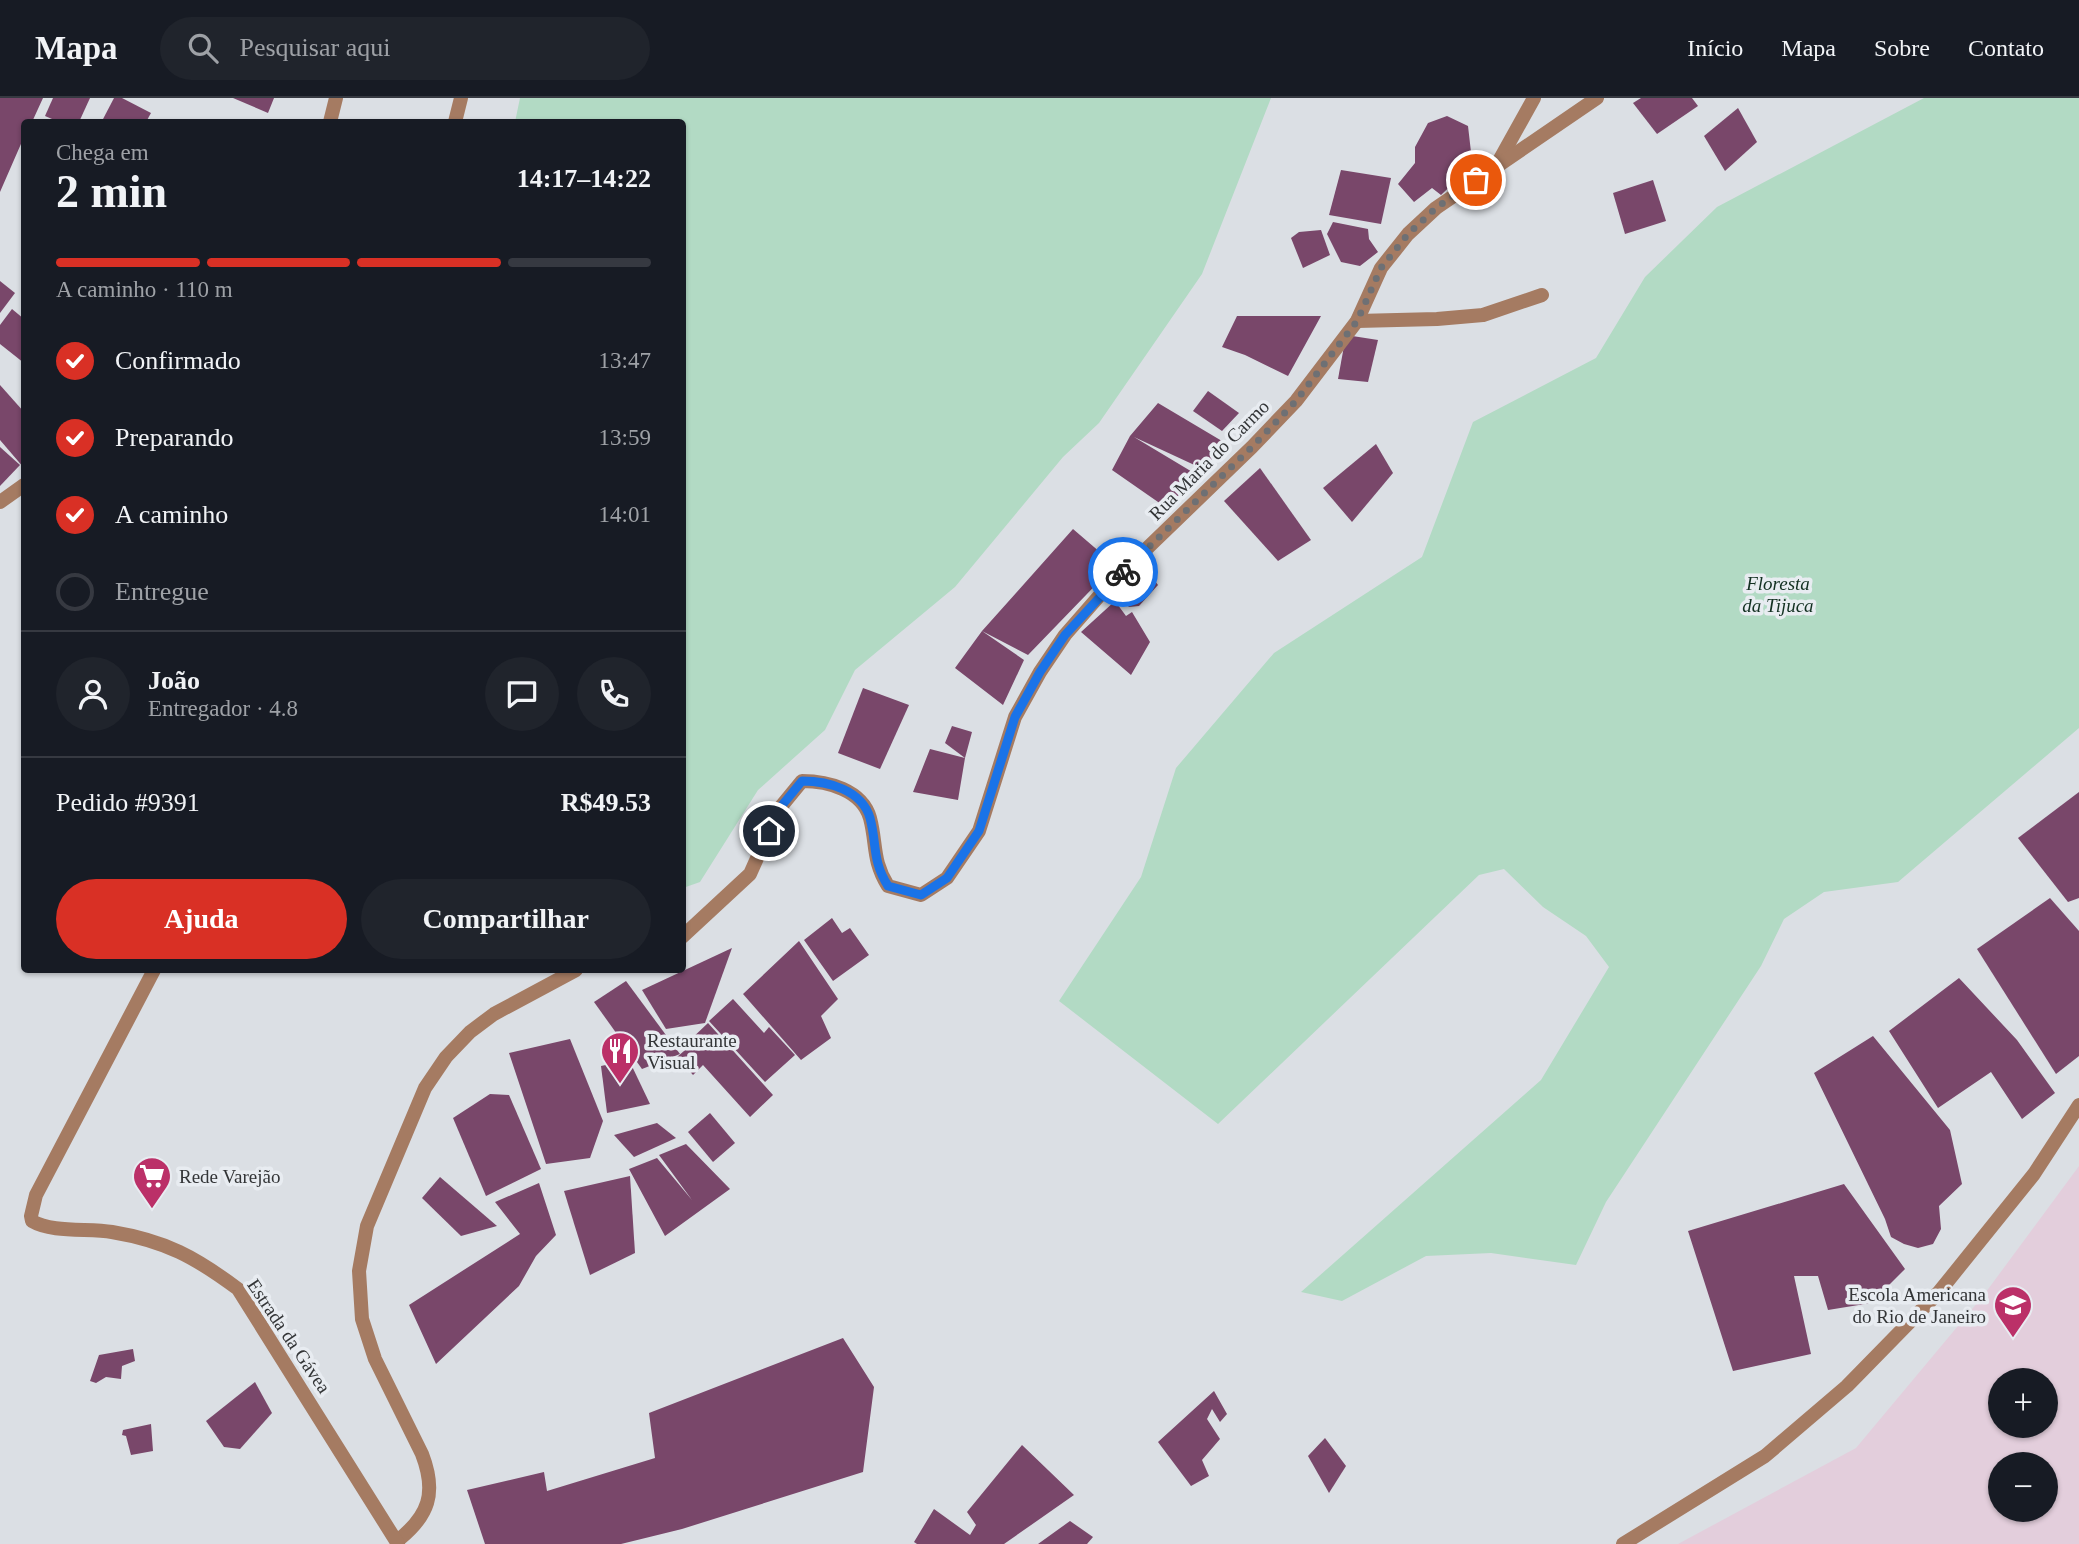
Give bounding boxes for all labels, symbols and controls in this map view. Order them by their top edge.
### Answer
search box [160,17,650,80]
icon: search [184,29,222,67]
text: Mapa [35,30,118,66]
text: Pesquisar aqui [240,33,390,62]
text: Início [1687,35,1743,61]
text: Mapa [1781,35,1836,61]
text: Sobre [1874,35,1930,61]
text: Contato [1968,35,2044,61]
text: Chega em [56,140,149,165]
pin [1446,150,1506,210]
icon: bag [1457,161,1495,199]
text: 14:17–14:22 [517,164,651,193]
text: 2 min [56,166,167,217]
text: A caminho · 110 m [56,277,233,302]
icon: check [56,342,94,380]
text: Confirmado [115,346,241,375]
text: 13:47 [599,348,651,373]
street label: Rua Maria do Carmo [1145,396,1273,524]
icon: check [56,419,94,457]
text: Preparando [115,423,233,452]
text: 13:59 [599,425,651,450]
icon: check [56,496,94,534]
text: A caminho [115,500,228,529]
text: 14:01 [599,502,651,527]
courier [1088,537,1158,607]
icon: bike [1104,553,1142,591]
park label: Floresta da Tijuca [1742,573,1814,616]
text: Entregue [115,577,209,606]
button: person [56,657,130,731]
button: chat [485,657,559,731]
button: phone [577,657,651,731]
text: João [148,666,200,695]
text: Entregador · 4.8 [148,696,298,721]
text: Pedido #9391 [56,788,200,817]
text: R$49.53 [561,788,651,817]
pin [739,801,799,861]
icon: home [750,812,788,850]
button: Ajuda [56,879,347,959]
button: Compartilhar [361,879,651,959]
restaurant icon: Restaurante Visual [599,1030,641,1085]
place label: Restaurante Visual [647,1030,737,1073]
supermarket icon: Rede Varejão [131,1155,173,1210]
place label: Rede Varejão [179,1166,280,1187]
street label: Estrada da Gávea [243,1275,335,1397]
place label: Escola Americana do Rio de Janeiro [1848,1284,1987,1327]
school or university icon: Escola Americana do Rio de Janeiro [1992,1284,2034,1339]
map controls [1988,1368,2058,1522]
button: + [1988,1368,2058,1438]
button: − [1988,1452,2058,1522]

